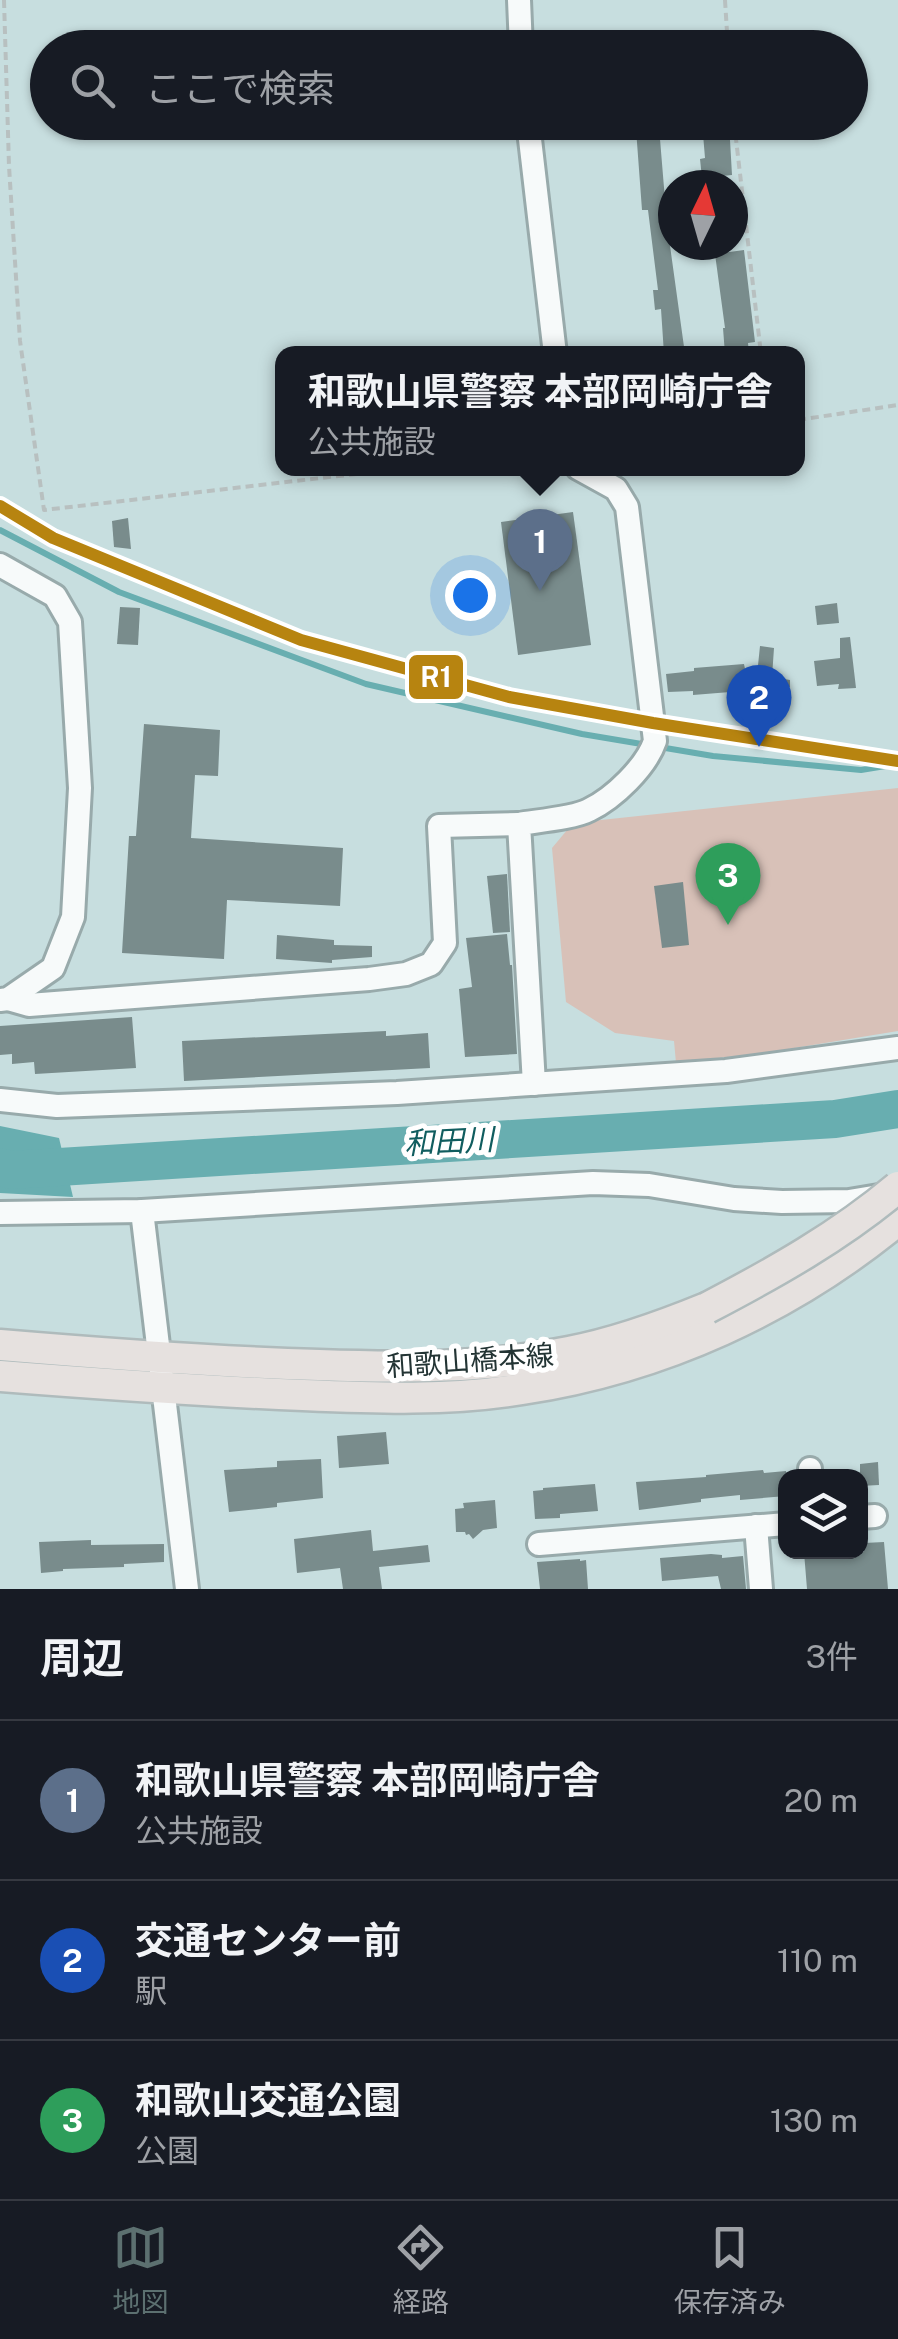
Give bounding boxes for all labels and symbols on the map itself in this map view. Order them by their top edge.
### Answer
north arrow [658,170,748,260]
pin: 1 [508,508,572,591]
your location [445,570,496,621]
line badge: R1 [407,653,465,701]
text: R1 [420,660,452,693]
pin: 2 [726,664,792,747]
pin: 3 [696,842,760,925]
water label: 和田川 [403,1121,498,1161]
street label: 和歌山橋本線 [385,1338,555,1382]

